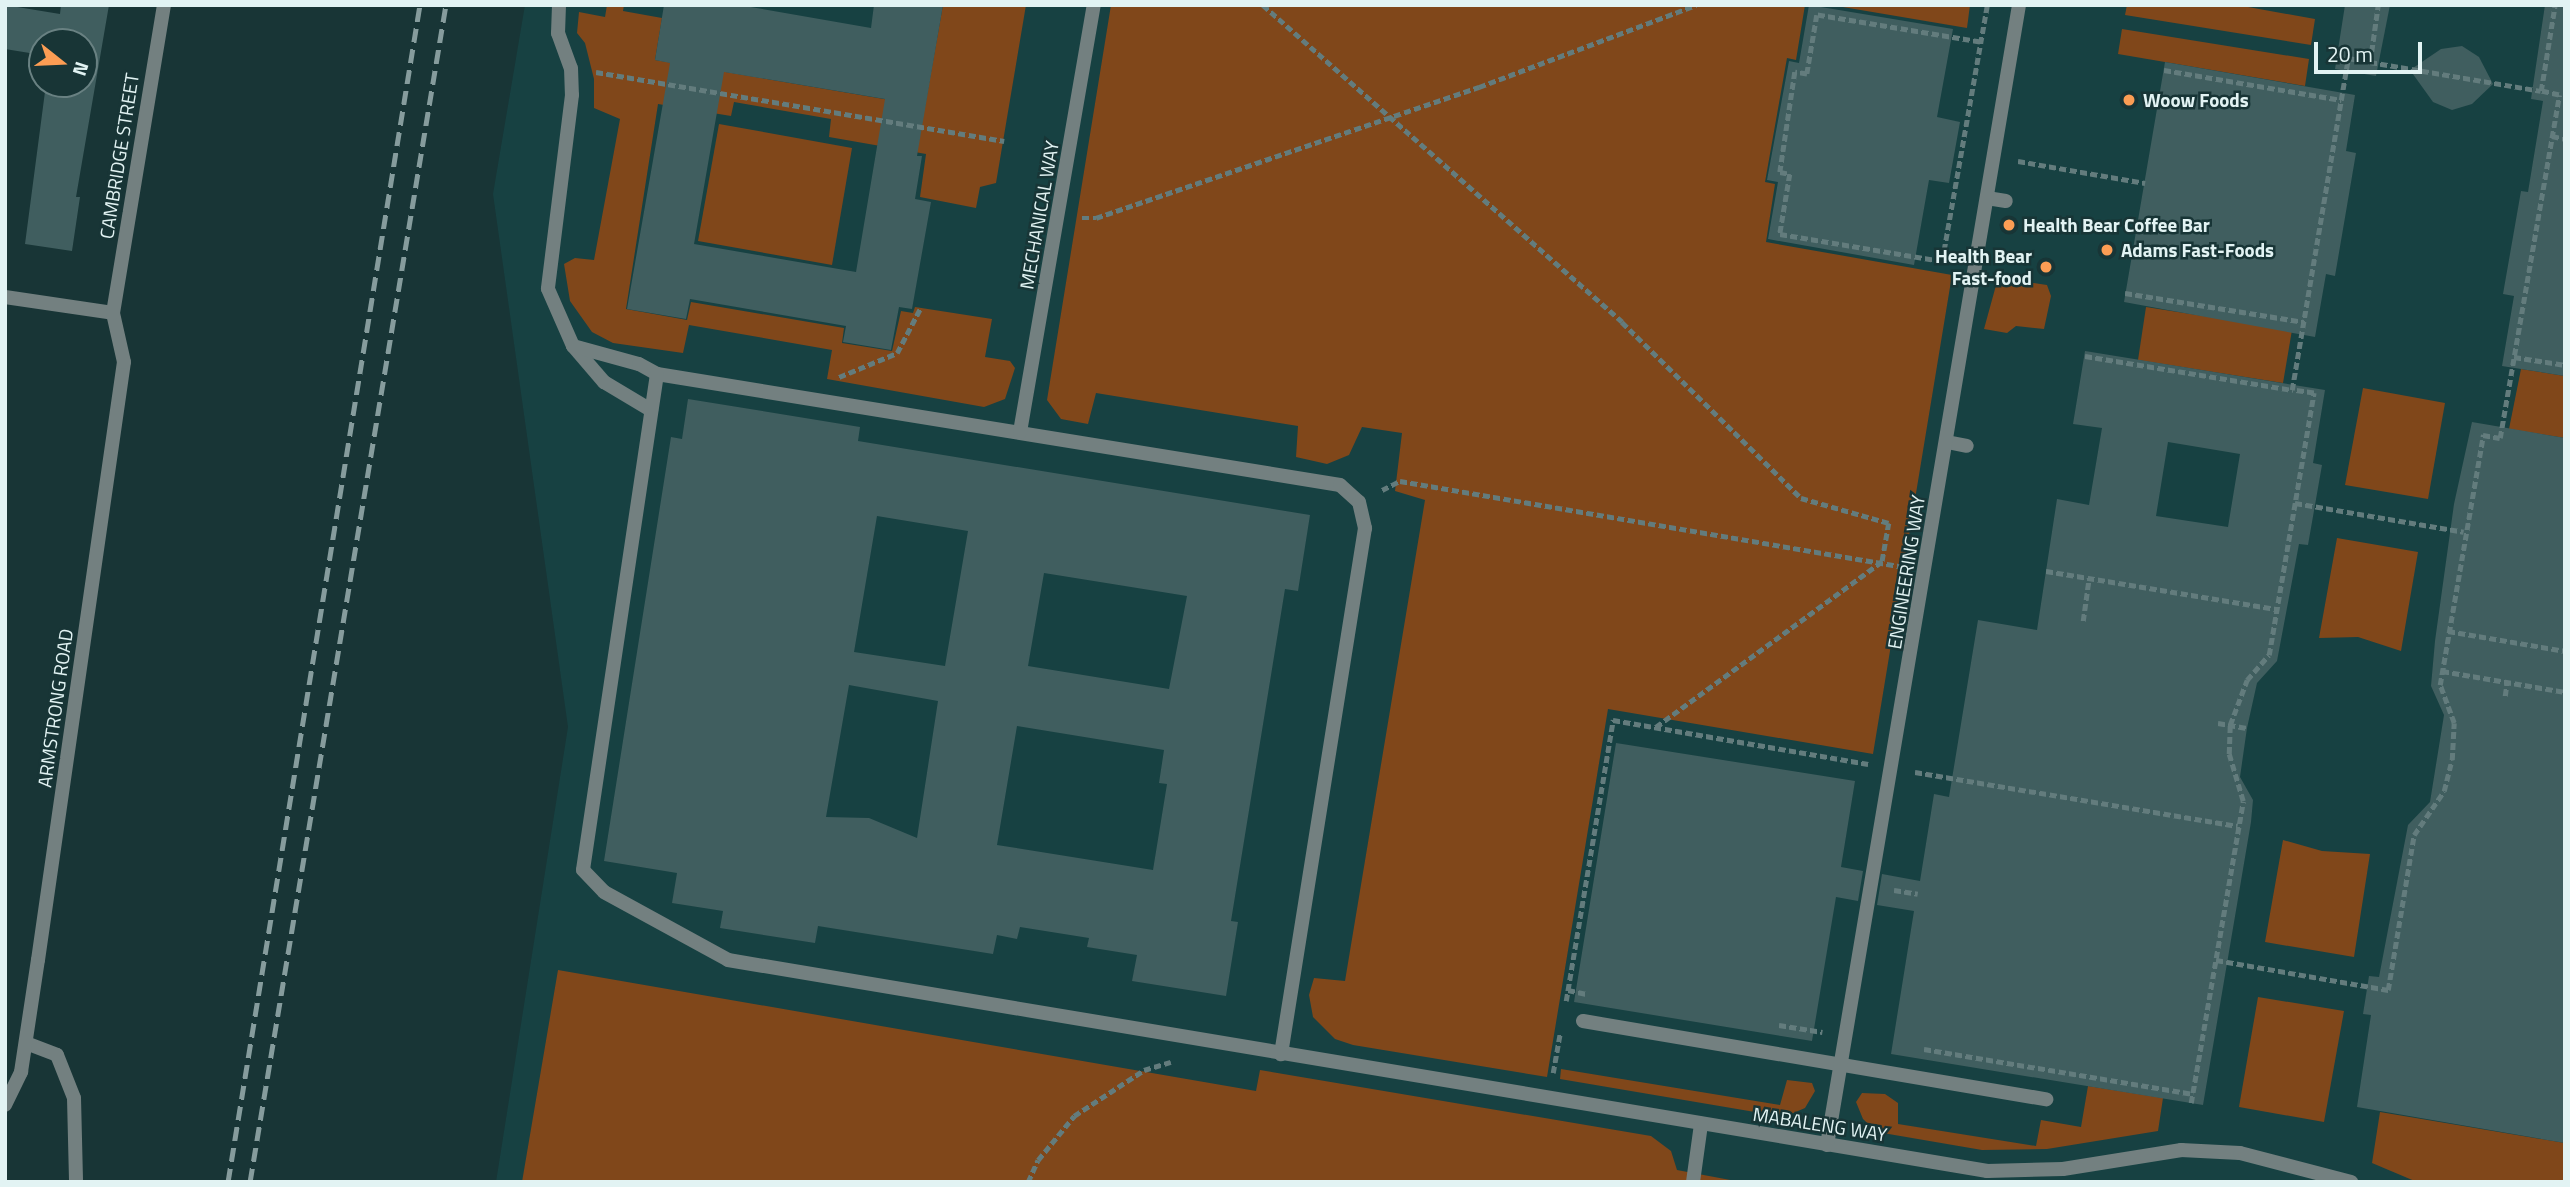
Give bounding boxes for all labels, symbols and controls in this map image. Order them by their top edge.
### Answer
north arrow [28,28,98,98]
scale bar [2318,28,2426,72]
text: 20 m [2327,38,2373,70]
text: N [66,58,97,80]
street label: CAMBRIDGE STREET [95,72,143,240]
place label: Woow Foods [2143,89,2249,111]
marker: Woow Foods [2121,92,2137,108]
street label: MECHANICAL WAY [1015,139,1063,291]
place label: Health Bear Coffee Bar [2023,214,2210,236]
marker: Health Bear Coffee Bar [2001,217,2017,233]
place label: Adams Fast-Foods [2121,239,2274,261]
marker: Adams Fast-Foods [2099,242,2115,258]
place label: Health Bear Fast-food [1935,245,2032,289]
marker: Health Bear Fast-food [2038,259,2054,275]
street label: ENGINEERING WAY [1883,493,1929,651]
street label: ARMSTRONG ROAD [33,627,77,789]
street label: MABALENG WAY [1751,1102,1889,1146]

